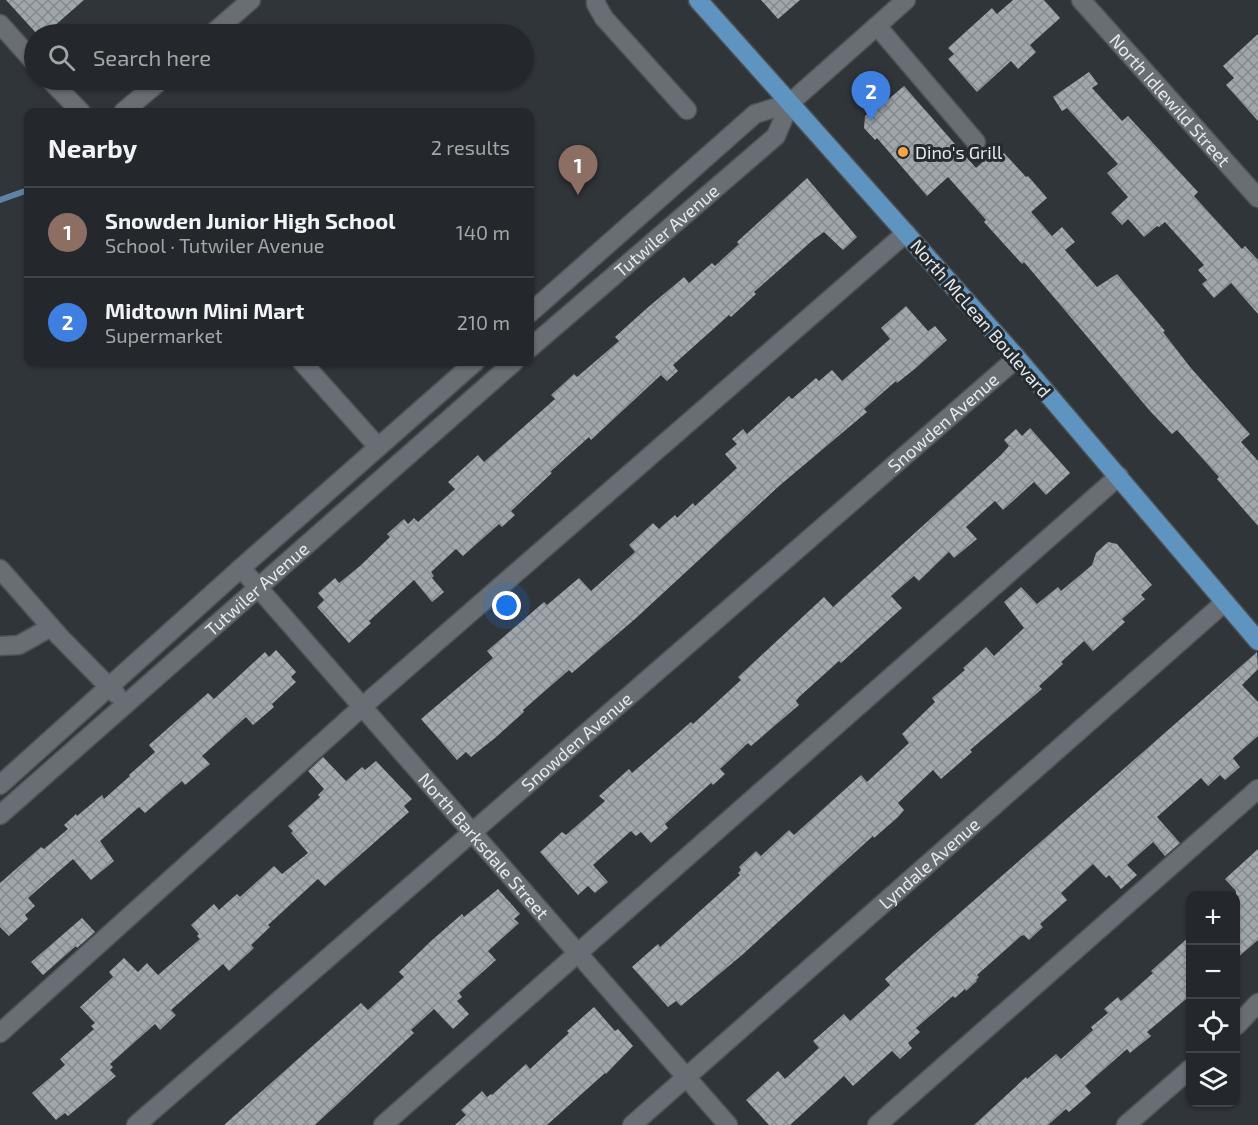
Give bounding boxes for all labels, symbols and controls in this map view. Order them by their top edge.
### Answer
search box [24,24,534,90]
street label: North Idlewild Street [1105,29,1235,171]
icon: search [45,41,78,74]
text: Search here [93,44,211,70]
pin: 2 [852,72,890,121]
text: Nearby [48,132,137,163]
text: 2 results [431,135,510,159]
place label: Dino's Grill [915,141,1003,163]
marker: Dino's Grill [896,145,910,159]
pin: 1 [558,146,598,195]
street label: Tutwiler Avenue [610,179,723,282]
text: Snowden Junior High School [105,207,395,233]
text: 1 [63,220,72,244]
text: 140 m [456,220,510,244]
text: School · Tutwiler Avenue [105,233,325,257]
street label: North McLean Boulevard [906,234,1056,402]
text: Midtown Mini Mart [105,297,304,323]
text: 2 [62,310,73,334]
text: 210 m [457,310,510,334]
text: Supermarket [105,323,223,347]
street label: Snowden Avenue [883,368,1003,477]
street label: Tutwiler Avenue [200,537,313,640]
your location [492,591,521,620]
street label: Snowden Avenue [516,687,636,796]
street label: North Barksdale Street [414,768,554,924]
street label: Lyndale Avenue [874,813,984,913]
map controls [1186,891,1240,1107]
button: + [1186,891,1240,945]
button: − [1186,945,1240,999]
button: locate [1186,999,1240,1053]
button: layers [1186,1053,1240,1107]

